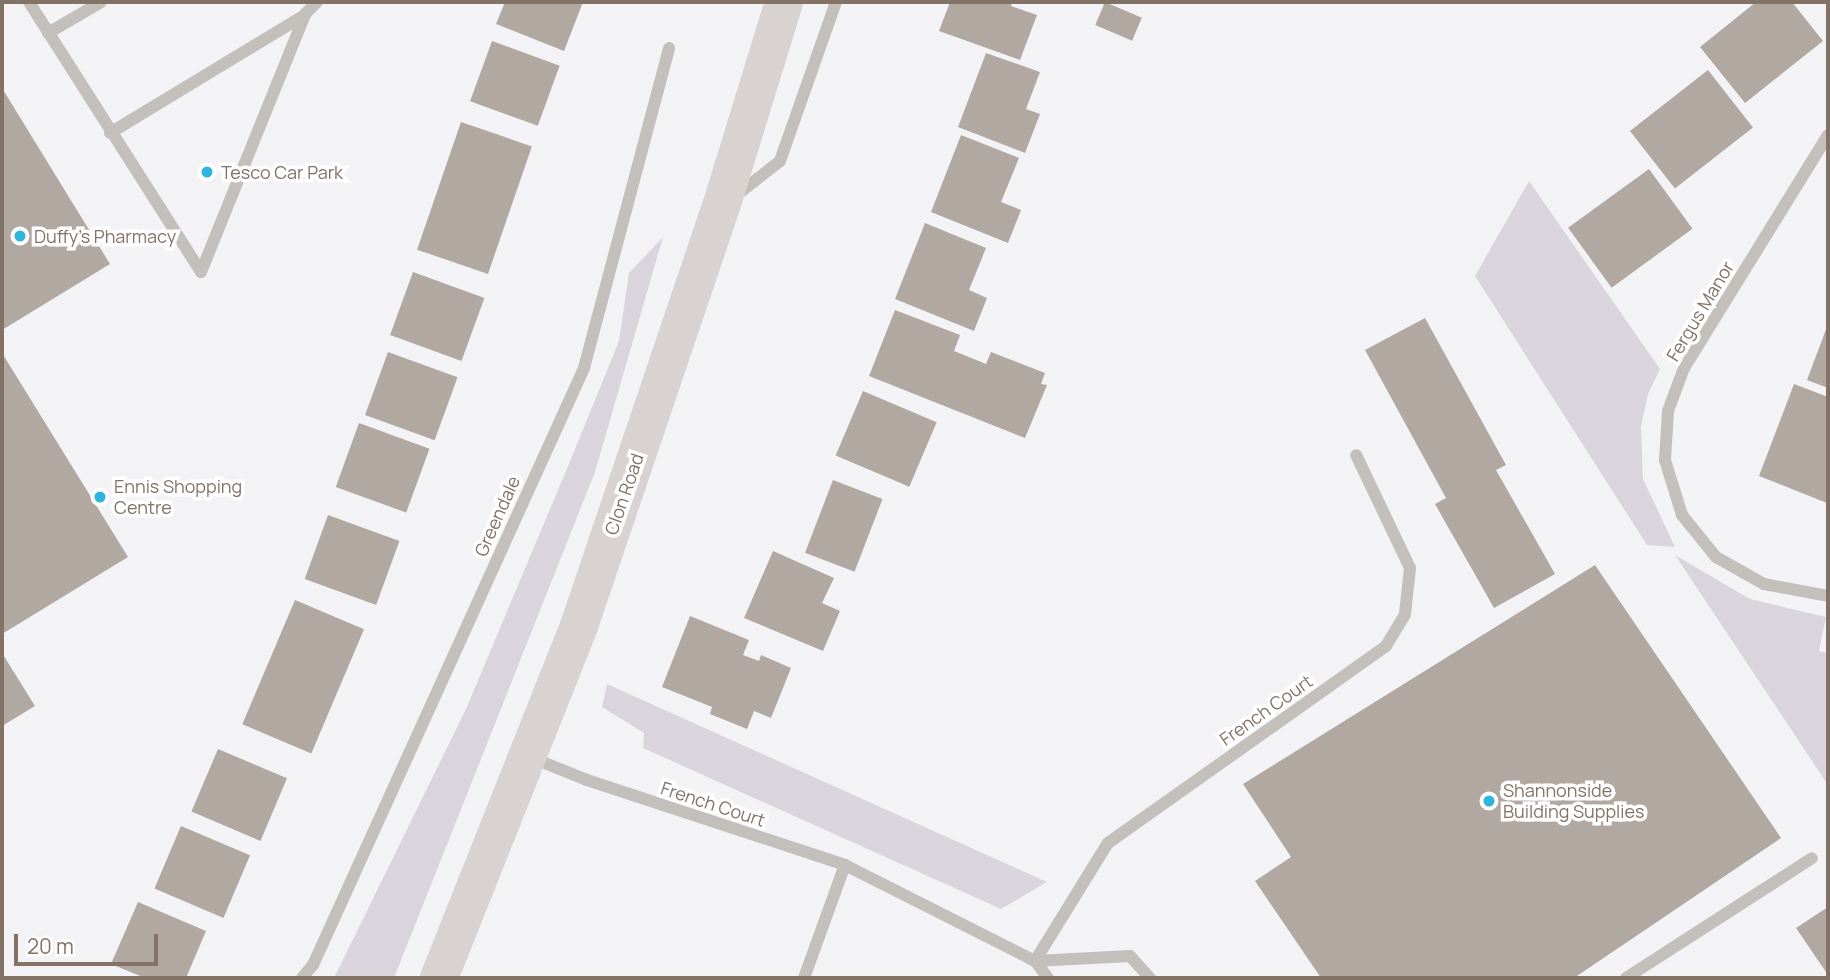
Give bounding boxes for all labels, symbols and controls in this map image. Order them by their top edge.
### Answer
place label: Tesco Car Park [221,161,343,183]
marker: Tesco Car Park [199,164,215,180]
place label: Duffy's Pharmacy [34,225,176,247]
marker: Duffy's Pharmacy [12,228,28,244]
street label: Fergus Manor [1662,257,1738,365]
street label: Clon Road [600,450,648,538]
street label: Greendale [470,472,524,560]
place label: Ennis Shopping Centre [114,476,242,518]
marker: Ennis Shopping Centre [92,489,108,505]
street label: French Court [1215,670,1317,750]
street label: French Court [658,777,768,831]
place label: Shannonside Building Supplies [1503,780,1644,822]
marker: Shannonside Building Supplies [1481,793,1497,809]
scale bar [18,920,161,964]
text: 20 m [27,932,74,960]

